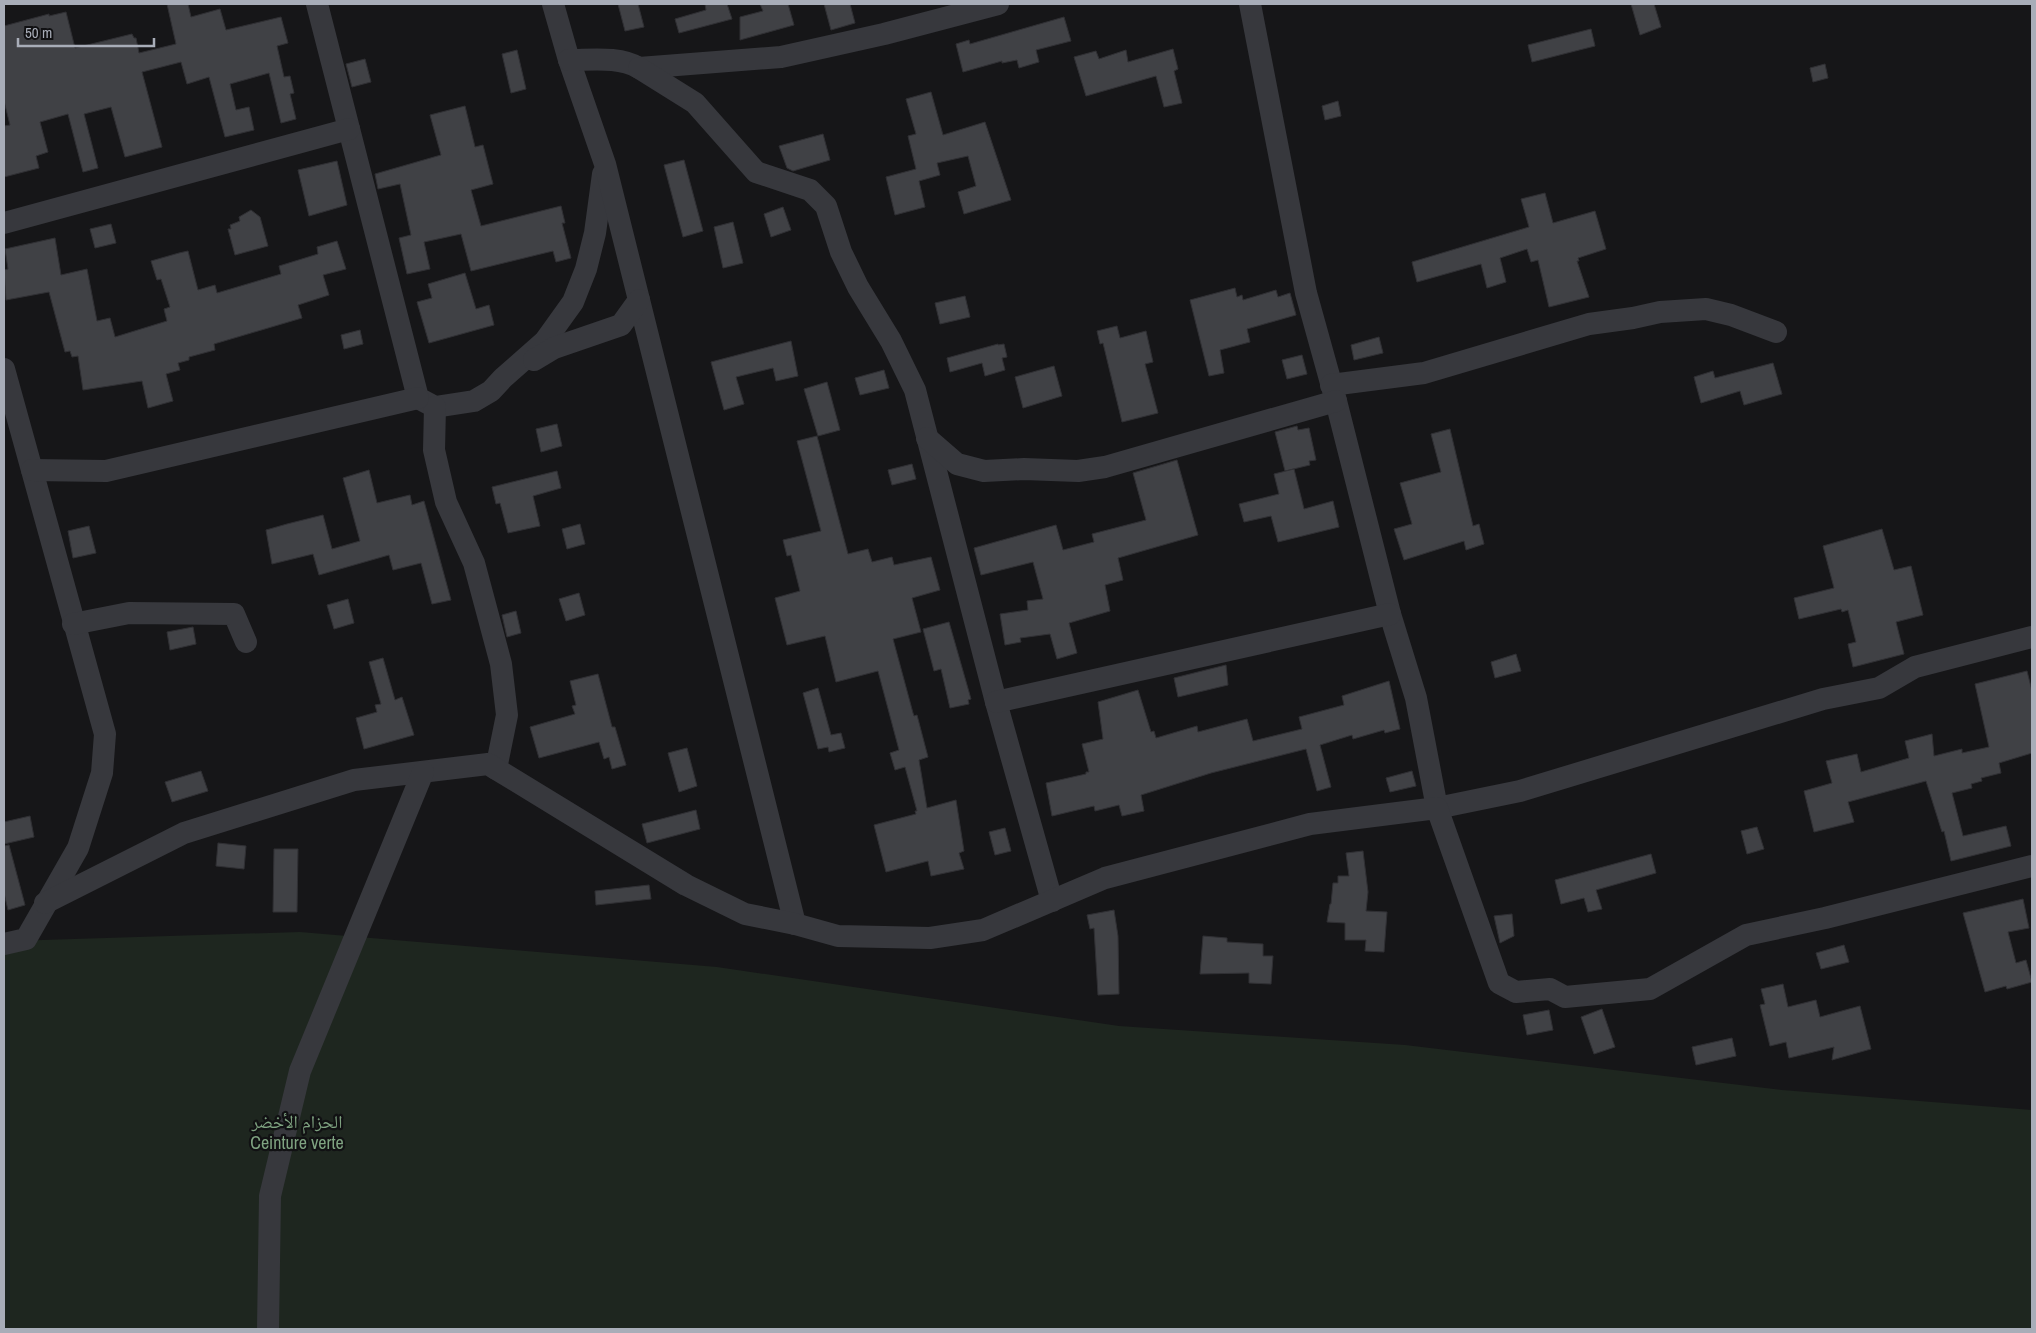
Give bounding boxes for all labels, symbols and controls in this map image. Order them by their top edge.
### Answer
scale bar [18,15,154,47]
text: 50 m [25,22,52,43]
park label: الحزام الأخضر Ceinture verte [250,1109,344,1155]

